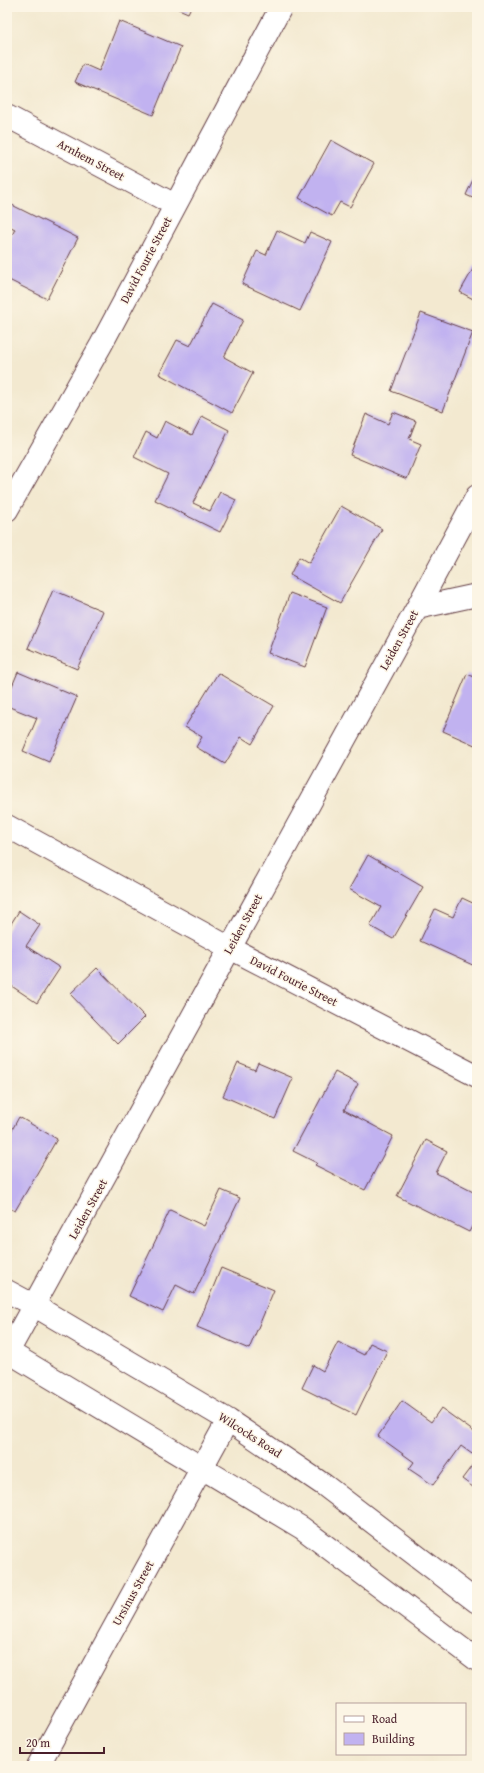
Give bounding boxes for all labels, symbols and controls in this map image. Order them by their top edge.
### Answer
street label: Arnhem Street [55,135,129,185]
street label: David Fourie Street [115,213,176,306]
street label: Leiden Street [375,606,423,673]
street label: Leiden Street [219,890,267,957]
street label: David Fourie Street [248,951,342,1010]
street label: Leiden Street [64,1175,112,1242]
street label: Wilcocks Road [215,1408,286,1462]
street label: Ursinus Street [108,1556,158,1628]
legend [336,1703,466,1755]
text: Road [372,1710,398,1727]
scale bar [20,1729,104,1755]
text: Building [372,1730,415,1747]
text: 20 m [26,1734,50,1751]

